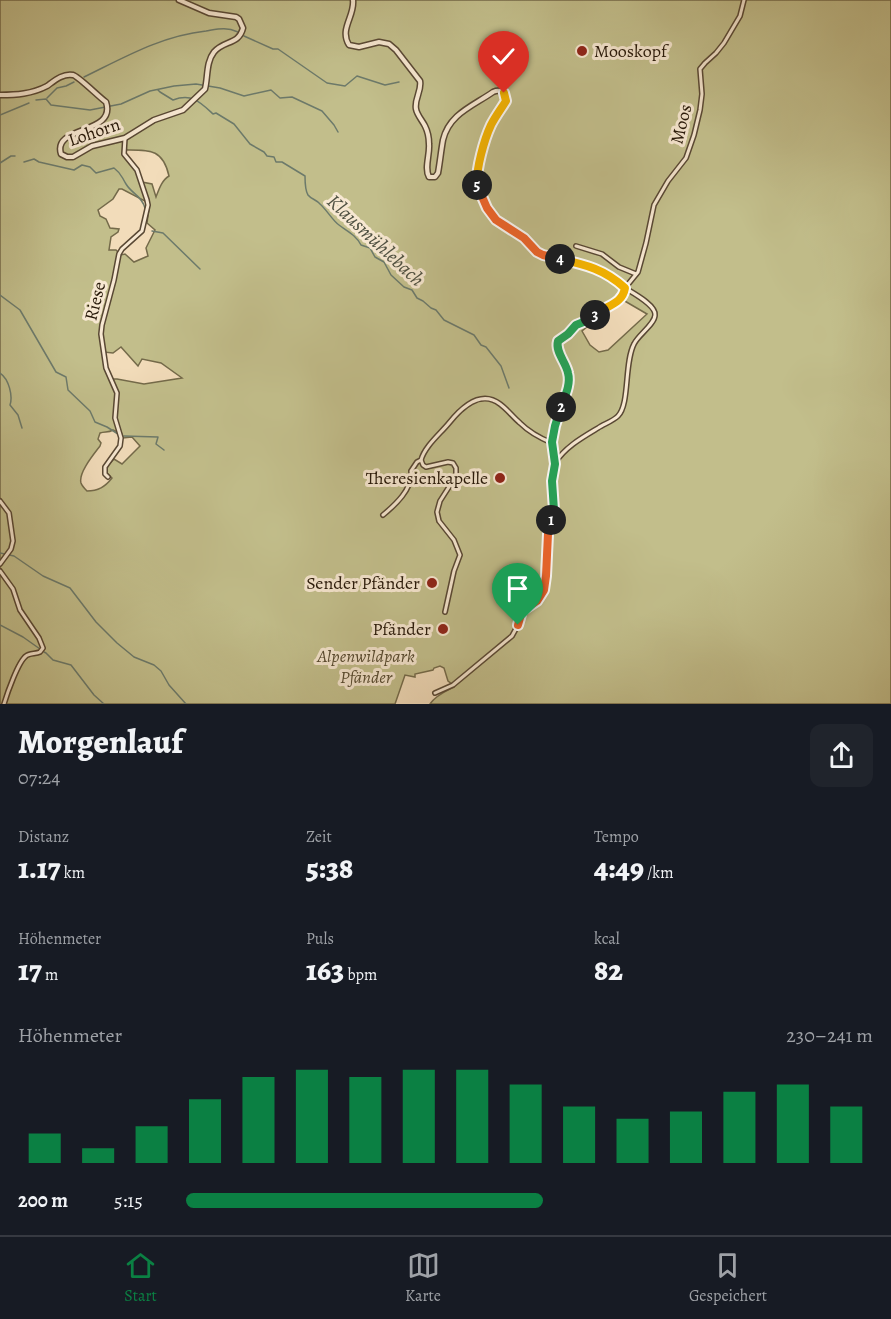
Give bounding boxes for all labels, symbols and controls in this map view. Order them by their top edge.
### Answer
pin [478,31,529,93]
place label: Mooskopf [594,39,670,63]
icon: check [487,40,520,73]
marker: Mooskopf [575,44,589,58]
street label: Moos [665,102,697,146]
street label: Lohorn [65,112,123,152]
pin: 5 [462,170,492,200]
text: 5 [474,174,480,196]
water label: Klausmühlebach [321,188,430,293]
pin: 4 [545,244,575,274]
text: 4 [556,248,564,270]
street label: Riese [79,279,111,323]
pin: 3 [580,300,610,330]
text: 3 [592,304,598,326]
pin: 2 [546,392,576,422]
text: 2 [557,396,565,418]
place label: Theresienkapelle [366,466,488,490]
marker: Theresienkapelle [493,471,507,485]
pin: 1 [536,505,566,535]
text: 1 [548,509,554,531]
pin [492,563,543,625]
place label: Sender Pfänder [306,571,420,595]
icon: arrive [501,572,534,605]
marker: Sender Pfänder [425,576,439,590]
place label: Pfänder [372,617,431,641]
marker: Pfänder [436,622,450,636]
park label: Alpenwildpark Pfänder [316,644,415,689]
text: Morgenlauf [18,719,183,764]
button: share [810,724,873,787]
text: 07:24 [18,764,60,791]
text: Distanz [18,826,69,848]
text: Zeit [306,826,332,848]
text: Tempo [594,826,639,848]
text: 1.17 [18,848,61,888]
text: 5:38 [306,848,353,888]
text: 4:49 [594,848,644,888]
text: km [61,862,85,884]
text: /km [644,862,674,884]
text: Höhenmeter [18,928,101,950]
text: Puls [306,928,334,950]
text: kcal [594,928,620,950]
text: 17 [18,950,42,990]
text: 163 [306,950,344,990]
text: 82 [594,950,623,990]
text: m [42,964,58,986]
text: bpm [344,964,377,986]
text: Höhenmeter [18,1022,122,1049]
text: 230–241 m [786,1022,873,1049]
text: 200 m [18,1187,68,1214]
text: 5:15 [114,1187,143,1214]
tab: Start [124,1249,157,1307]
tab: Karte [405,1249,441,1307]
tab: Gespeichert [689,1249,767,1307]

